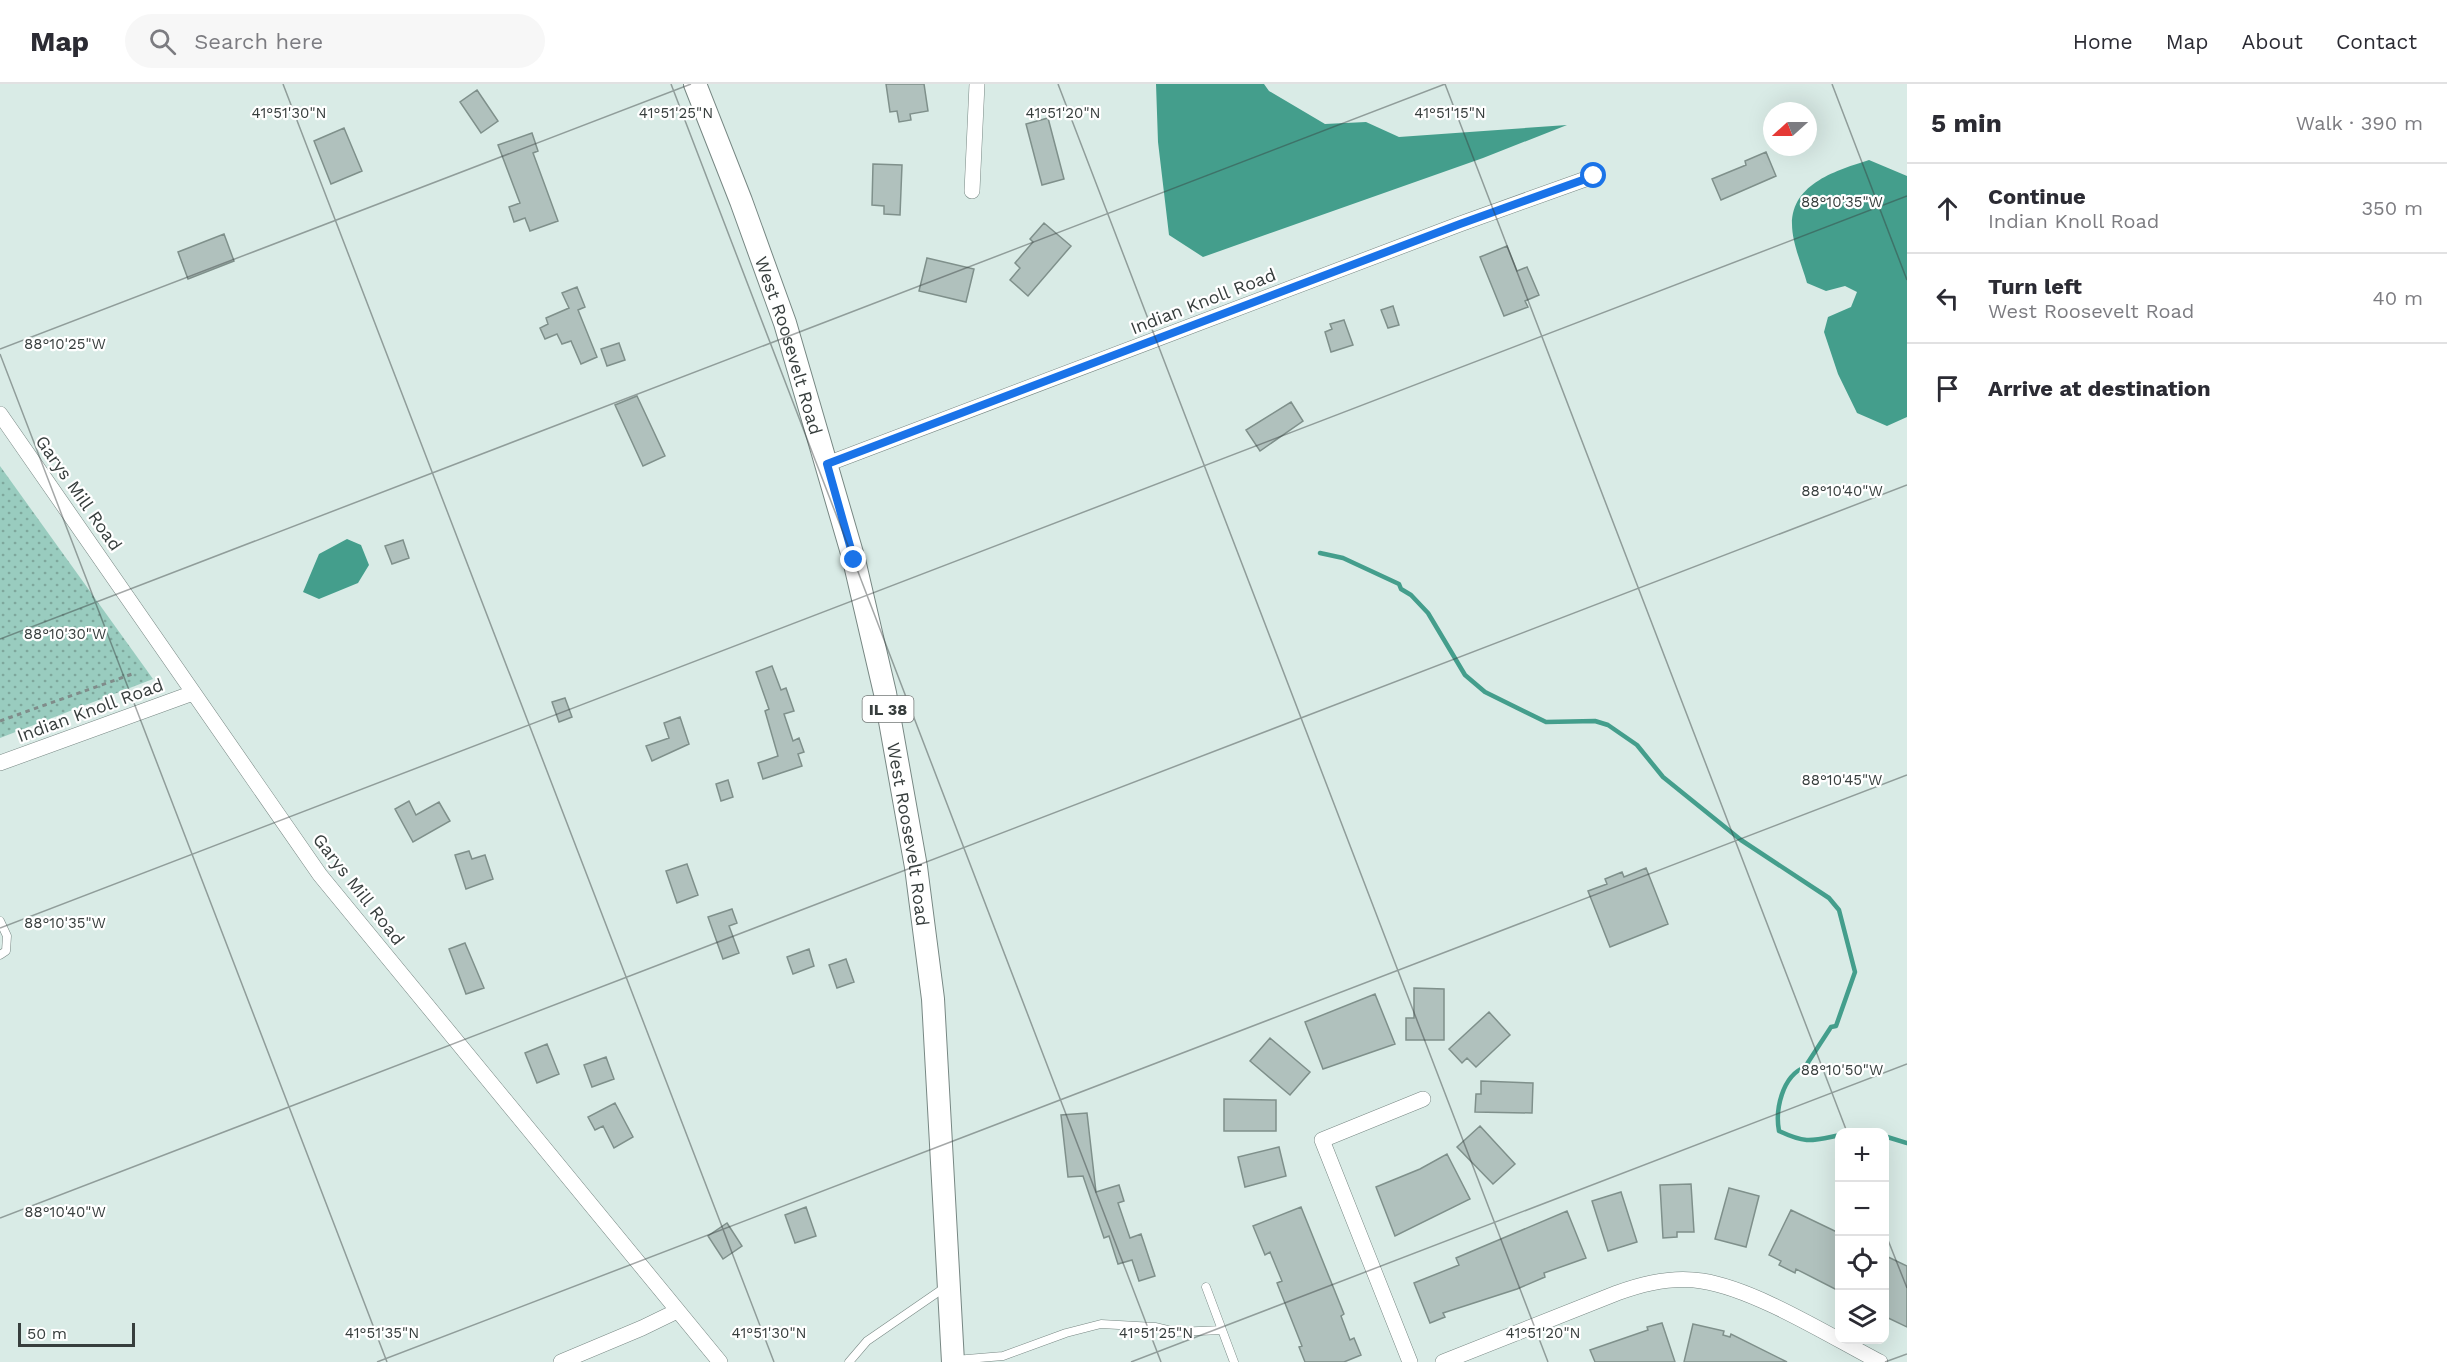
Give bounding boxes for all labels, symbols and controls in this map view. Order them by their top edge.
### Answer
search box [125,14,545,68]
text: Map [30,25,89,58]
icon: search [146,25,179,58]
text: Search here [194,29,323,54]
text: Home [2073,29,2133,54]
text: Map [2166,29,2209,54]
text: About [2242,29,2303,54]
text: Contact [2336,29,2417,54]
north arrow [1763,102,1817,156]
text: 41°51'30"N [252,104,326,122]
text: 41°51'25"N [639,104,713,122]
text: 41°51'20"N [1026,104,1100,122]
text: 41°51'15"N [1414,104,1486,122]
text: 5 min [1931,108,2002,138]
text: Walk · 390 m [2296,111,2423,135]
route start [1580,162,1606,188]
text: Continue [1988,184,2086,209]
icon: ahead [1931,192,1964,225]
text: 88°10'35"W [1801,193,1883,211]
text: 350 m [2361,196,2423,220]
text: Indian Knoll Road [1988,209,2159,233]
street label: West Roosevelt Road [751,253,827,437]
street label: Indian Knoll Road [1127,264,1279,338]
text: Turn left [1988,274,2082,299]
icon: left [1931,282,1964,315]
text: 40 m [2372,286,2423,310]
text: West Roosevelt Road [1988,299,2194,323]
text: 88°10'25"W [24,335,106,353]
icon: arrive [1931,372,1964,405]
text: Arrive at destination [1988,376,2211,401]
street label: Garys Mill Road [31,431,127,555]
text: 88°10'40"W [1801,482,1883,500]
route end [840,546,866,572]
text: 88°10'30"W [24,625,106,643]
street label: Indian Knoll Road [14,674,166,746]
road number: IL 38 [862,696,914,722]
street label: West Roosevelt Road [883,741,934,927]
text: 88°10'45"W [1801,771,1883,789]
street label: Garys Mill Road [309,829,409,949]
text: 88°10'35"W [24,914,106,932]
text: 88°10'50"W [1801,1061,1883,1079]
map controls [1835,1128,1889,1344]
button: + [1835,1128,1889,1182]
button: − [1835,1182,1889,1236]
text: 88°10'40"W [24,1203,106,1221]
button: locate [1835,1236,1889,1290]
button: layers [1835,1290,1889,1344]
scale bar [18,1320,135,1348]
text: 50 m [27,1324,67,1343]
text: 41°51'35"N [345,1324,419,1342]
text: 41°51'30"N [732,1324,806,1342]
text: 41°51'25"N [1119,1324,1193,1342]
text: 41°51'20"N [1506,1324,1580,1342]

